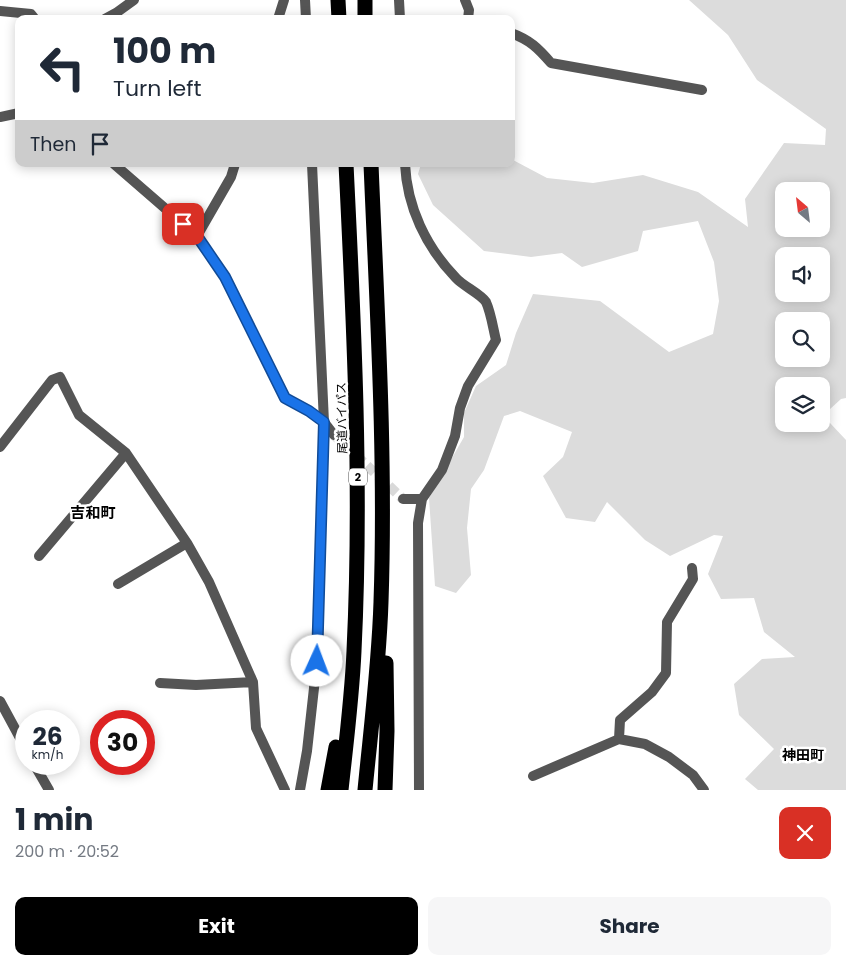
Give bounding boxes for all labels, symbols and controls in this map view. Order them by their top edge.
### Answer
text: 100 m [113,26,216,75]
icon: left [30,35,95,100]
text: Turn left [113,73,201,104]
icon: arrive [86,130,114,158]
text: Then [30,131,76,158]
north arrow [775,182,830,238]
map controls [775,182,830,432]
pin [162,203,204,245]
icon: arrive [169,210,197,238]
button: sound [775,247,830,302]
button: search [775,312,830,367]
button: layers [775,377,830,432]
street label: 尾道バイパス [332,382,351,454]
road number: 2 [349,468,367,486]
district label: 吉和町 [70,502,116,523]
position arrow [290,634,342,686]
speed limit sign: 30 [90,710,155,775]
text: 26 [32,719,63,754]
district label: 神田町 [782,745,824,765]
text: km/h [32,746,63,763]
text: 1 min [15,798,93,841]
button: close [779,807,831,859]
text: 200 m · 20:52 [15,840,119,863]
button: Exit [15,897,418,955]
button: Share [428,897,831,955]

